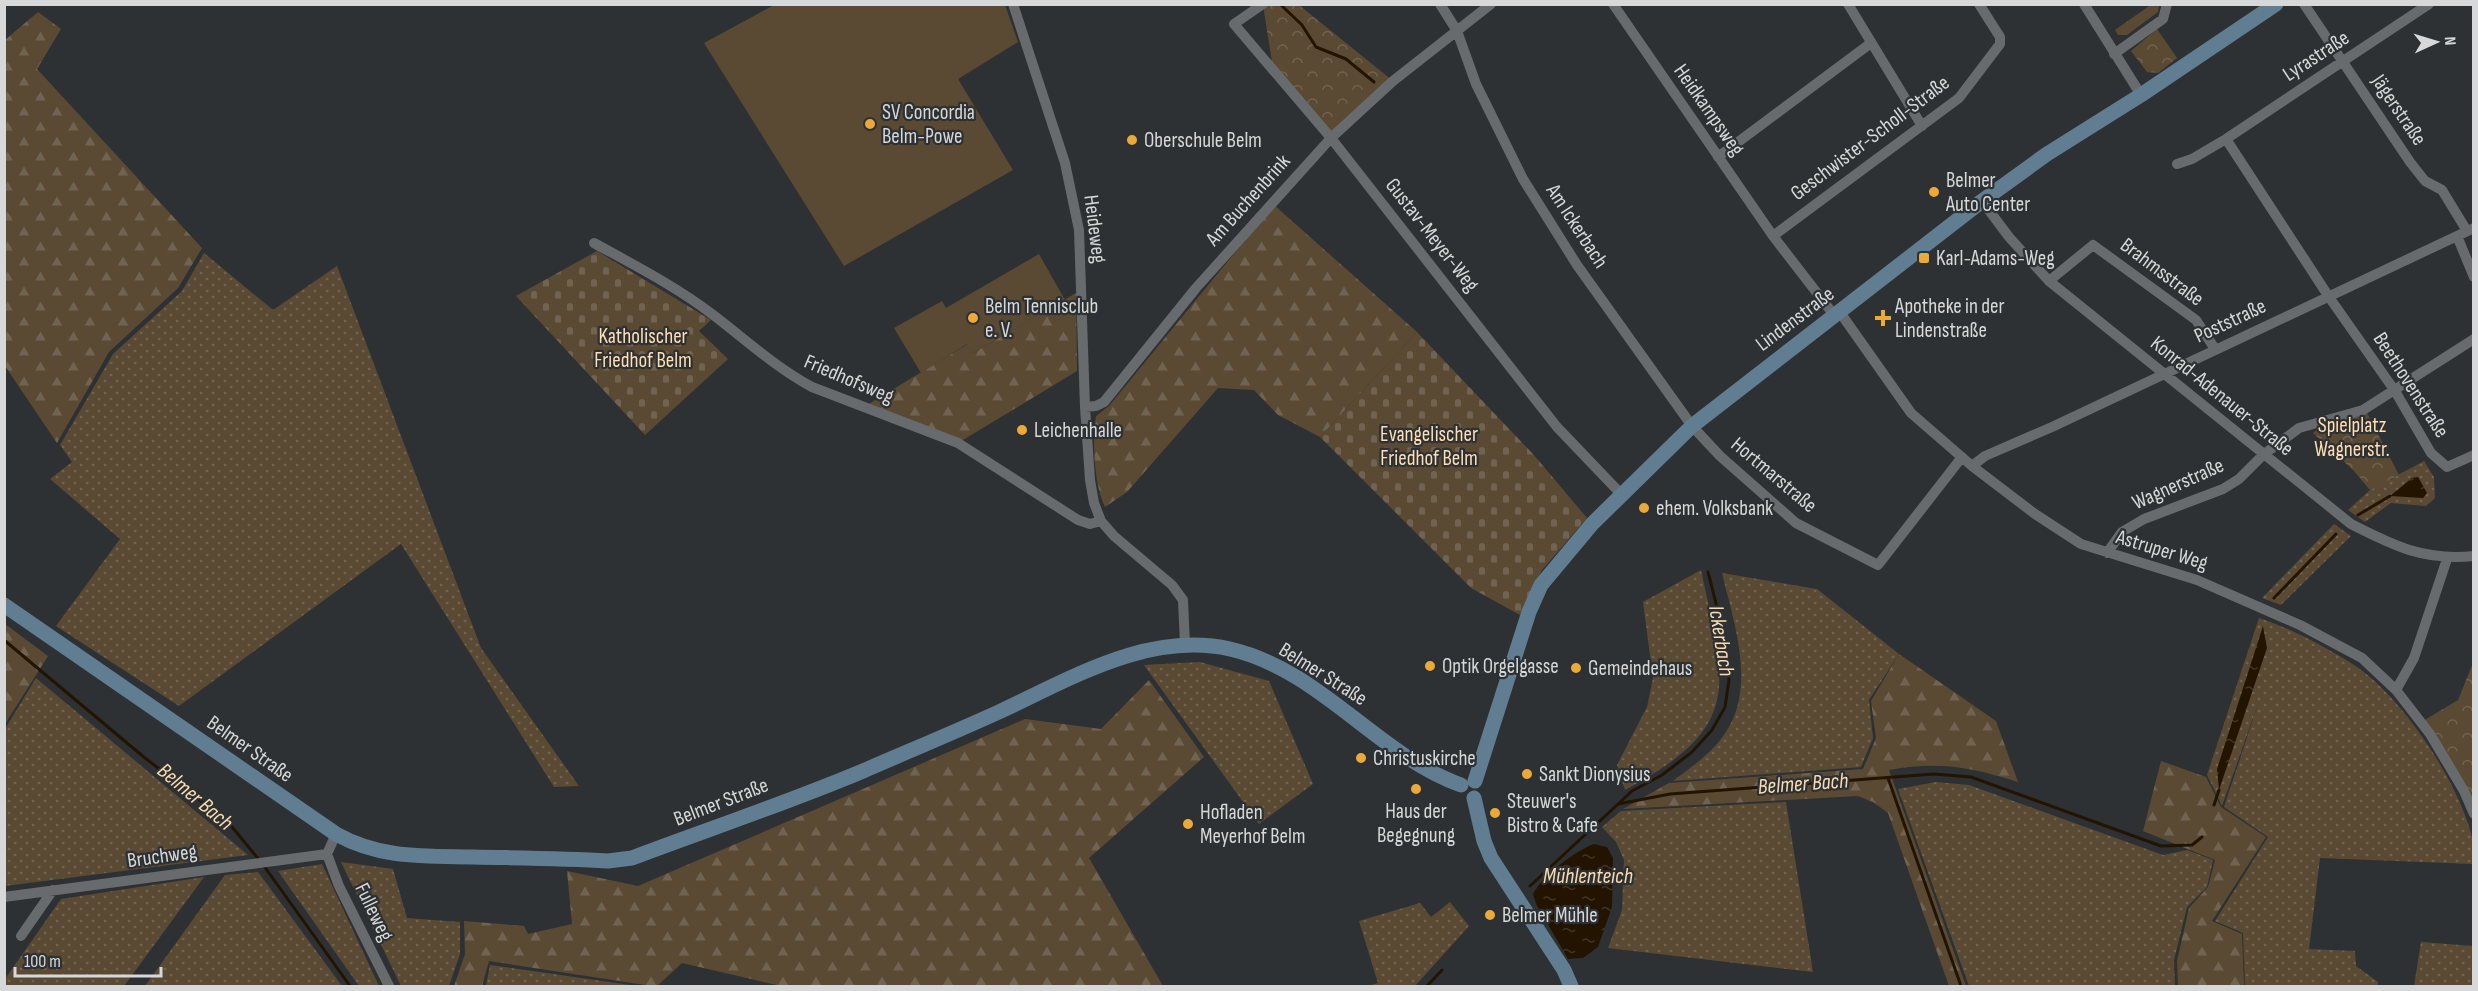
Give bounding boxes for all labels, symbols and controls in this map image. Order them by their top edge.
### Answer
north arrow [2406,12,2466,72]
street label: Lyrastraße [2278,25,2354,87]
text: N [2440,36,2459,46]
street label: Heidkampsweg [1668,59,1750,161]
street label: Jägerstraße [2366,69,2432,150]
street label: Geschwister-Scholl-Straße [1786,70,1954,206]
place label: SV Concordia Belm-Powe [882,100,975,149]
marker: SV Concordia Belm-Powe [863,117,877,131]
place label: Oberschule Belm [1144,128,1262,153]
marker: Oberschule Belm [1125,133,1139,147]
street label: Am Buchenbrink [1200,149,1296,252]
place label: Belmer Auto Center [1945,168,2030,217]
street label: Gustav-Meyer-Weg [1380,173,1484,297]
street label: Am Ickerbach [1540,178,1613,273]
marker: Belmer Auto Center [1927,185,1941,199]
street label: Heideweg [1078,193,1112,265]
street label: Brahmsstraße [2115,233,2209,311]
place label: Karl-Adams-Weg [1936,246,2055,271]
marker: Karl-Adams-Weg [1917,251,1931,265]
street label: Lindenstraße [1751,281,1839,357]
place label: Belm Tennisclub e. V. [985,294,1098,343]
place label: Apotheke in der Lindenstraße [1894,294,2005,343]
street label: Poststraße [2190,294,2270,348]
marker: Belm Tennisclub e. V. [966,311,980,325]
marker: Apotheke in der Lindenstraße [1876,311,1890,325]
park label: Katholischer Friedhof Belm [594,324,692,373]
street label: Beethovenstraße [2368,328,2454,442]
street label: Konrad-Adenauer-Straße [2145,331,2299,461]
street label: Friedhofsweg [800,349,898,409]
park label: Spielplatz Wagnerstr. [2314,413,2390,462]
place label: Leichenhalle [1034,418,1122,443]
park label: Evangelischer Friedhof Belm [1380,422,1478,471]
marker: Leichenhalle [1015,423,1029,437]
street label: Hortmarstraße [1726,432,1822,518]
street label: Wagnerstraße [2128,453,2228,515]
place label: ehem. Volksbank [1656,496,1773,521]
marker: ehem. Volksbank [1637,501,1651,515]
street label: Astruper Weg [2112,524,2211,576]
water label: Ickerbach [1702,604,1740,678]
street label: Belmer Straße [1274,637,1372,711]
place label: Optik Orgelgasse [1442,654,1559,679]
place label: Gemeindehaus [1588,656,1692,681]
marker: Optik Orgelgasse [1423,659,1437,673]
marker: Gemeindehaus [1569,661,1583,675]
street label: Belmer Straße [202,710,298,788]
place label: Christuskirche [1373,746,1476,771]
marker: Christuskirche [1354,751,1368,765]
water label: Belmer Bach [152,758,238,836]
place label: Sankt Dionysius [1539,762,1651,787]
marker: Sankt Dionysius [1520,767,1534,781]
water label: Belmer Bach [1757,767,1849,801]
street label: Belmer Straße [670,773,772,831]
marker: Haus der Begegnung [1409,782,1423,796]
place label: Steuwer's Bistro & Cafe [1507,789,1598,838]
place label: Haus der Begegnung [1377,799,1455,848]
place label: Hofladen Meyerhof Belm [1200,800,1305,849]
marker: Steuwer's Bistro & Cafe [1488,806,1502,820]
marker: Hofladen Meyerhof Belm [1181,817,1195,831]
street label: Bruchweg [126,839,198,873]
water label: Mühlenteich [1543,863,1633,890]
street label: Fulleweg [349,879,399,945]
place label: Belmer Mühle [1502,903,1598,928]
marker: Belmer Mühle [1483,908,1497,922]
scale bar [15,940,160,978]
text: 100 m [24,951,61,972]

